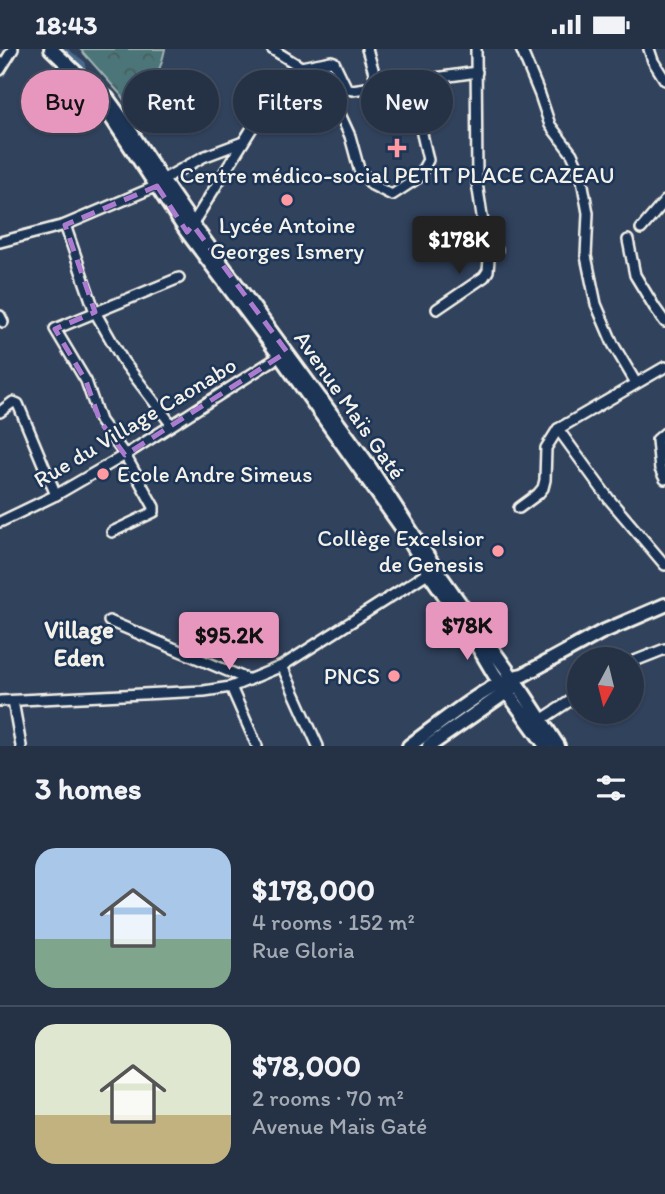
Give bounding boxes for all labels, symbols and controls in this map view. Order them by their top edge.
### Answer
text: 18:43 [35,9,97,41]
chip: Buy [21,70,109,133]
chip: Rent [123,70,219,133]
chip: Filters [233,70,347,133]
chip: New [361,70,453,133]
marker: Centre médico-social PETIT PLACE CAZEAU [387,138,407,158]
place label: Centre médico-social PETIT PLACE CAZEAU [180,161,614,189]
marker: Lycée Antoine Georges Ismery [279,192,295,208]
place label: Lycée Antoine Georges Ismery [210,211,364,265]
pin: $178K [410,217,508,276]
text: $178K [428,225,490,253]
street label: Avenue Maïs Gaté [288,325,412,485]
street label: Rue du Village Caonabo [29,350,241,494]
place label: Ecole Andre Simeus [117,460,312,488]
marker: Ecole Andre Simeus [95,466,111,482]
place label: Collège Excelsior de Genesis [317,524,484,578]
marker: Collège Excelsior de Genesis [490,543,506,559]
pin: $78K [426,603,508,662]
text: $78K [442,611,492,639]
pin: $95.2K [172,613,286,672]
district label: Village Eden [44,615,114,672]
text: $95.2K [195,621,263,649]
north arrow [567,647,644,725]
map controls [567,647,644,724]
place label: PNCS [324,662,380,690]
marker: PNCS [386,668,402,684]
icon: filters [592,769,630,807]
text: 3 homes [35,770,142,807]
text: $178,000 [252,871,375,908]
icon: home [91,876,175,960]
text: 4 rooms · 152 m² [252,908,415,936]
text: Rue Gloria [252,936,355,964]
text: $78,000 [252,1047,361,1084]
icon: home [91,1052,175,1136]
text: 2 rooms · 70 m² [252,1084,404,1112]
text: Avenue Maïs Gaté [252,1112,427,1140]

